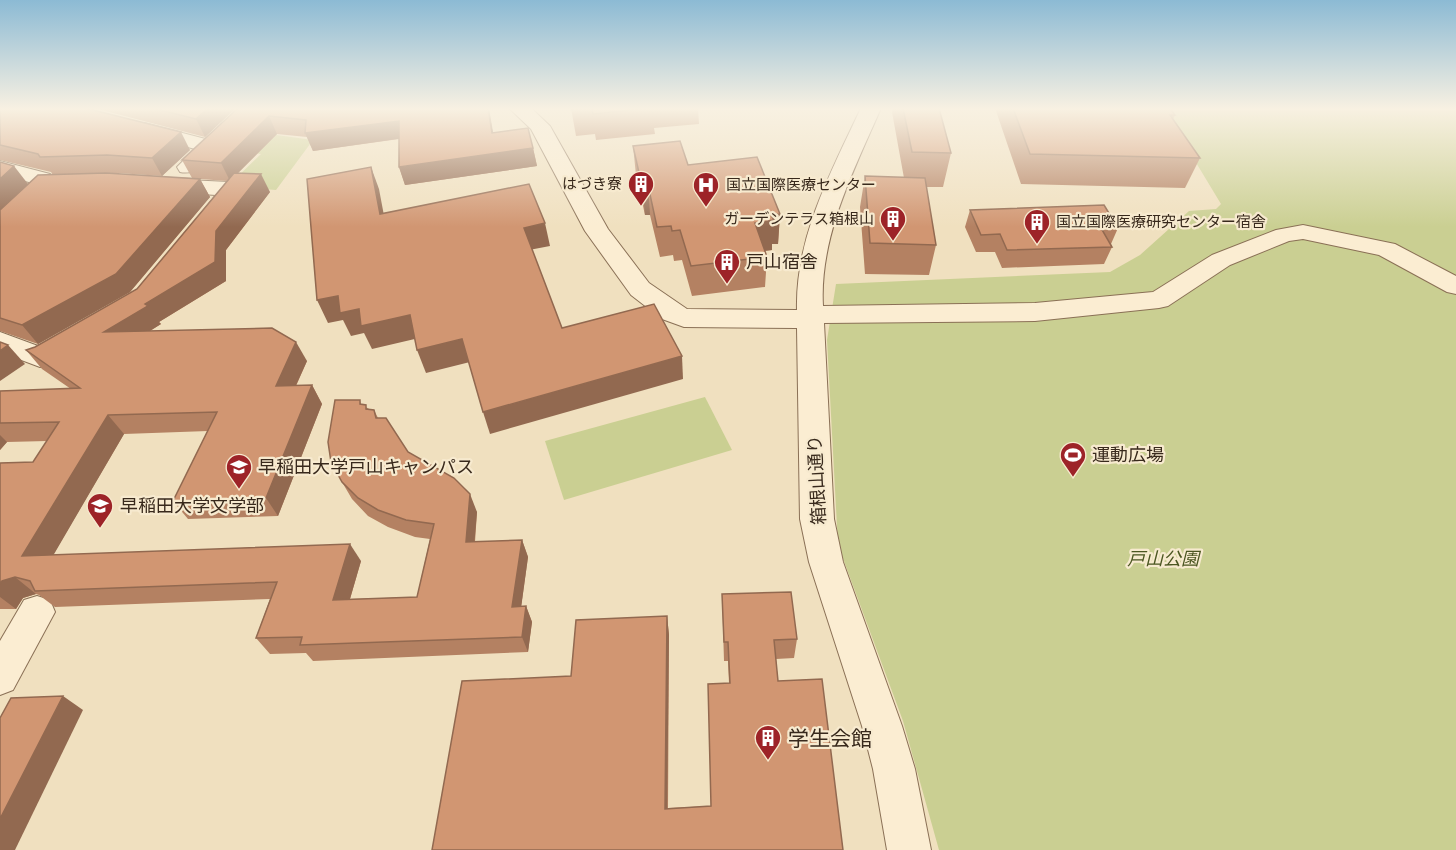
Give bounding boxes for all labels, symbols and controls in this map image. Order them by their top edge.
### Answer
building icon: はづき寮 [626,169,656,207]
hospital icon: 国立国際医療センター [691,170,721,208]
place label: はづき寮 [562,175,622,193]
place label: 国立国際医療センター [726,176,876,194]
building icon: ガーデンテラス箱根山 [878,204,908,242]
building icon: 国立国際医療研究センター宿舎 [1022,207,1052,245]
place label: ガーデンテラス箱根山 [724,210,874,228]
place label: 国立国際医療研究センター宿舎 [1056,213,1266,231]
building icon: 戸山宿舎 [712,247,742,285]
place label: 戸山宿舎 [746,251,818,273]
street label: 箱根山通り [804,434,830,526]
sports icon: 運動広場 [1058,440,1088,478]
place label: 運動広場 [1092,444,1164,466]
school or university icon: 早稲田大学戸山キャンパス [224,452,254,490]
place label: 早稲田大学戸山キャンパス [258,456,474,478]
school or university icon: 早稲田大学文学部 [85,491,115,529]
place label: 早稲田大学文学部 [120,495,264,517]
park label: 戸山公園 [1127,548,1202,570]
building icon: 学生会館 [753,723,783,761]
place label: 学生会館 [788,726,872,751]

